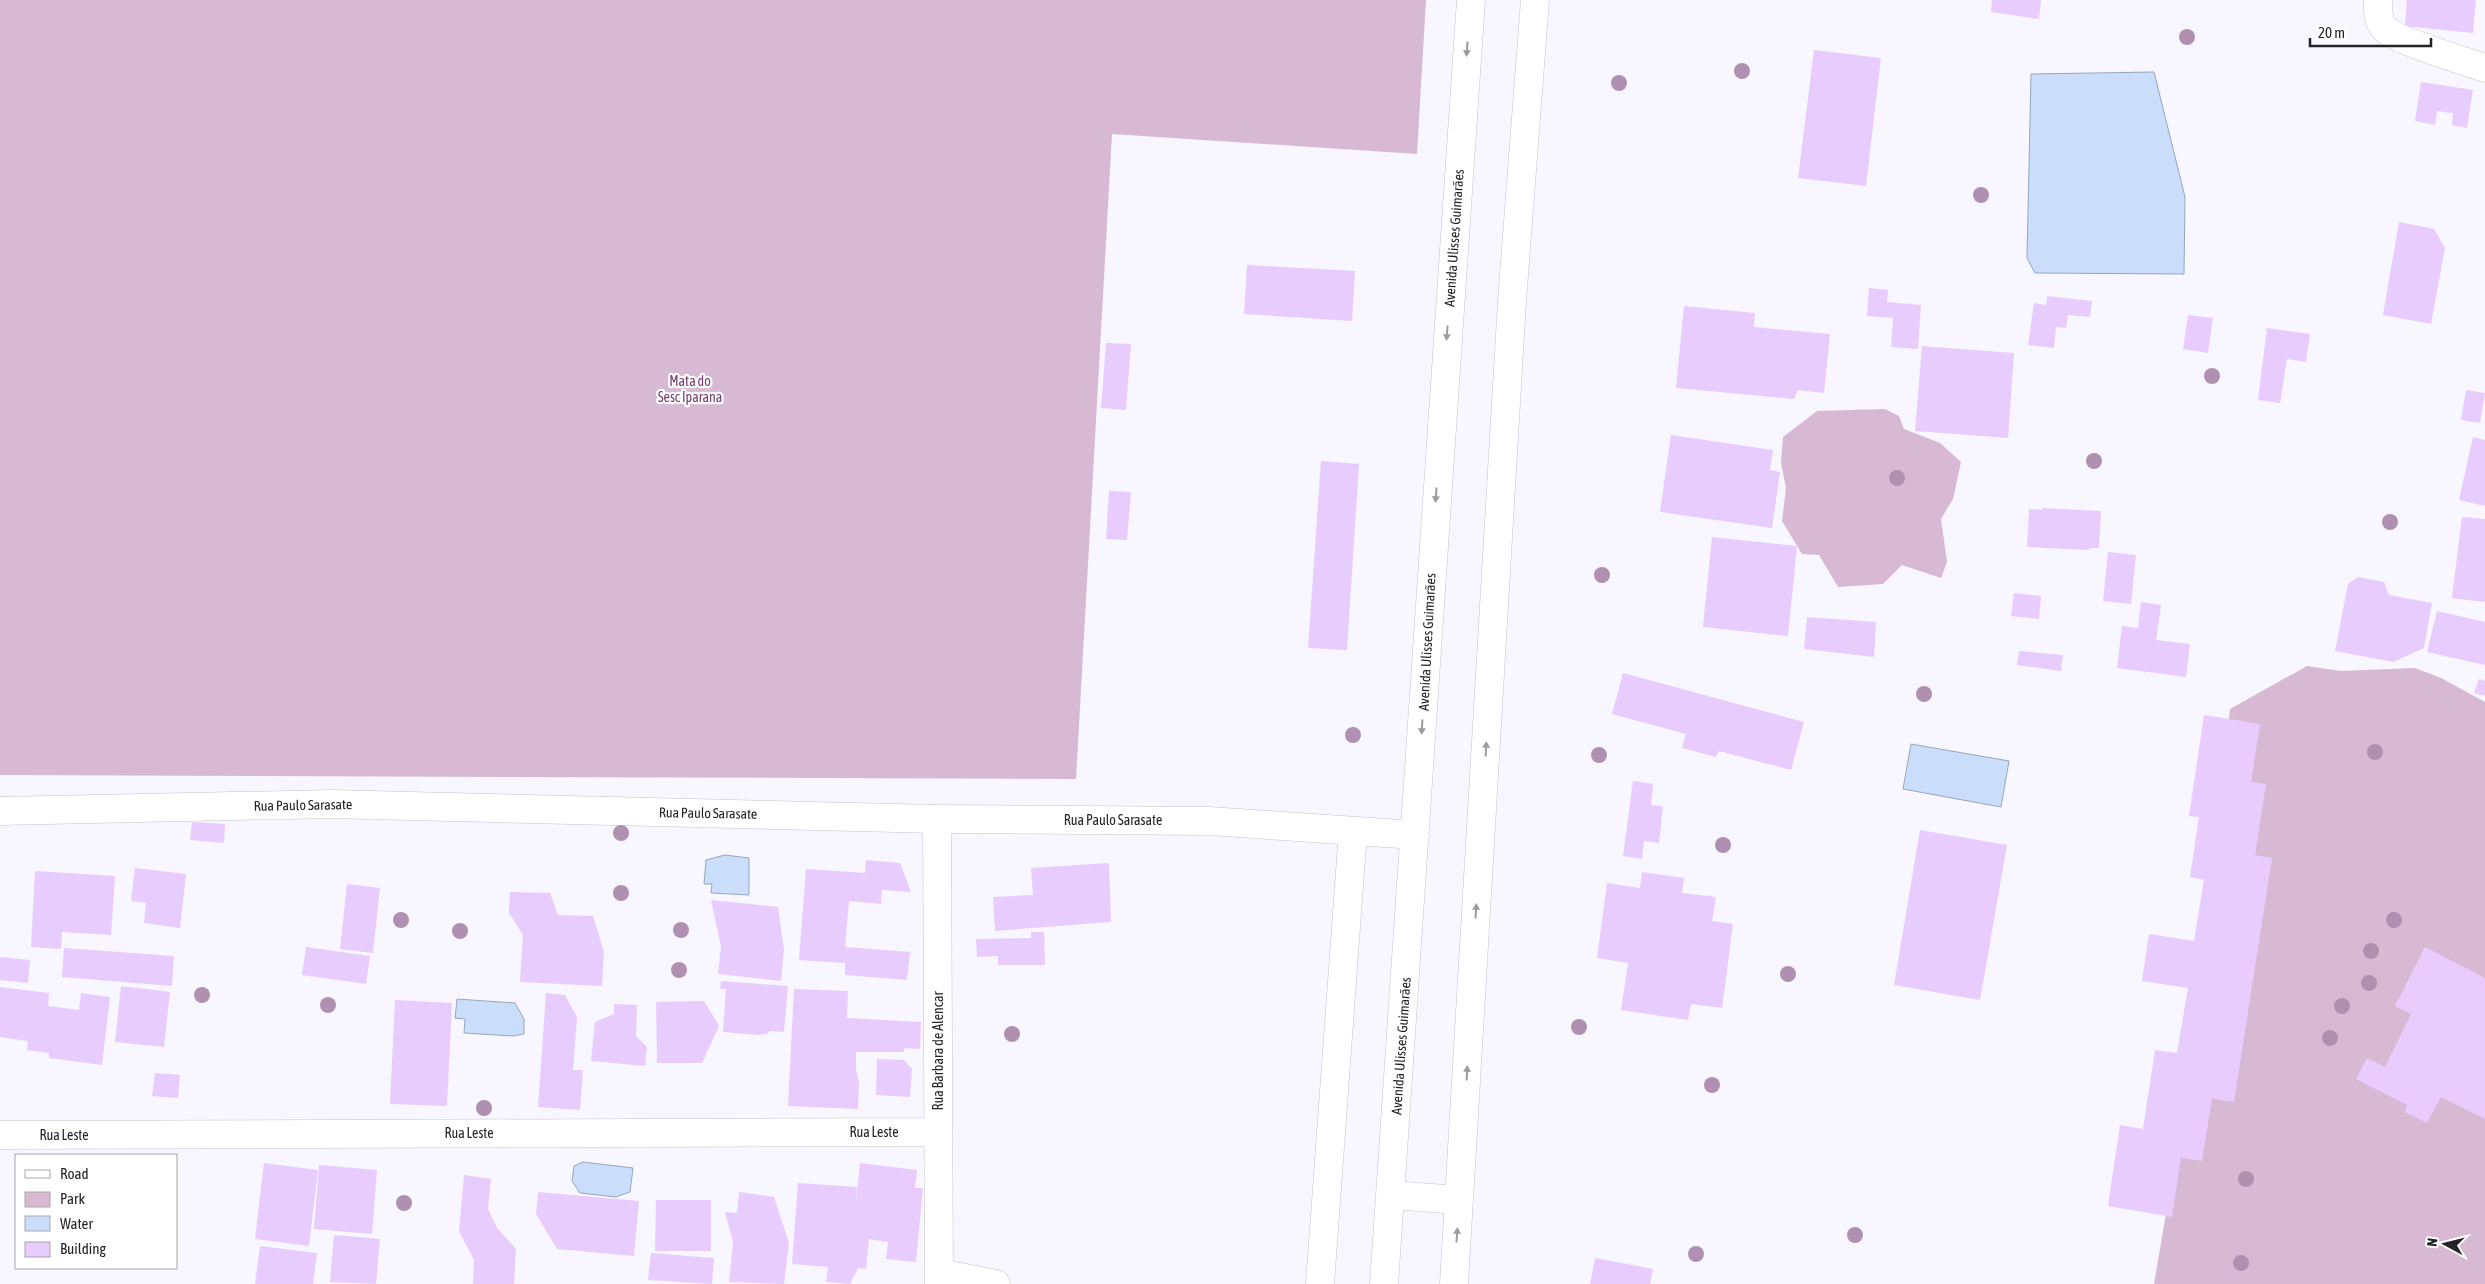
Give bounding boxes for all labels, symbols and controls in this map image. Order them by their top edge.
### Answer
scale bar [2310,15,2431,47]
text: 20 m [2318,24,2345,41]
one-way arrow [1463,41,1471,57]
street label: Avenida Ulisses Guimarães [1441,169,1467,307]
one-way arrow [1443,325,1451,341]
park label: Mata do Sesc Iparana [658,373,722,405]
one-way arrow [1432,487,1440,503]
street label: Avenida Ulisses Guimarães [1415,573,1439,711]
one-way arrow [1417,719,1425,735]
one-way arrow [1482,740,1490,756]
street label: Rua Paulo Sarasate [254,796,352,814]
street label: Rua Paulo Sarasate [659,804,757,822]
street label: Rua Paulo Sarasate [1064,812,1162,828]
one-way arrow [1473,903,1481,919]
street label: Avenida Ulisses Guimarães [1388,977,1414,1115]
street label: Rua Barbara de Alencar [930,991,946,1111]
one-way arrow [1463,1065,1471,1081]
street label: Rua Leste [849,1124,899,1140]
street label: Rua Leste [444,1125,494,1141]
street label: Rua Leste [39,1127,89,1143]
legend [15,1154,178,1269]
text: Road [60,1165,89,1182]
text: Park [60,1190,85,1207]
text: Water [60,1215,93,1232]
north arrow [2420,1219,2470,1269]
one-way arrow [1454,1227,1462,1243]
text: N [2424,1237,2441,1247]
text: Building [60,1240,106,1257]

